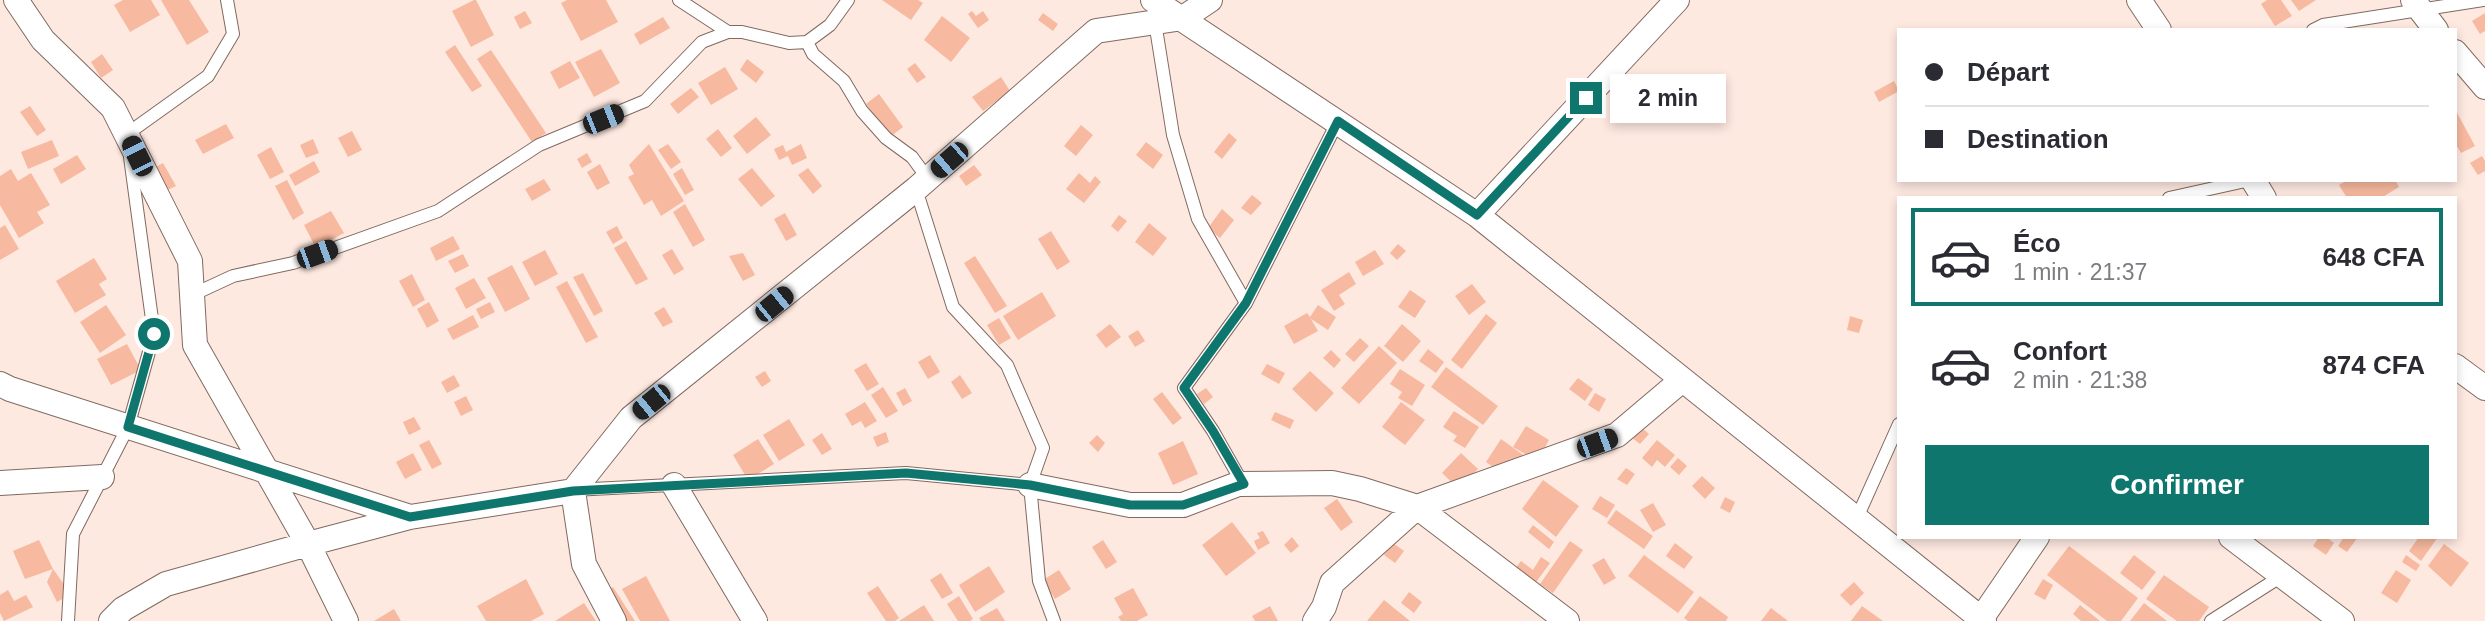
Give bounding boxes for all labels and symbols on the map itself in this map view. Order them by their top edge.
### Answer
callout: 2 min [1610,74,1726,122]
route end [1570,82,1602,114]
car [580,101,627,137]
car [119,133,156,179]
car [927,138,972,182]
car [294,237,341,271]
car [752,283,797,325]
route start [138,318,170,350]
car [629,381,674,423]
car [1574,426,1621,460]

